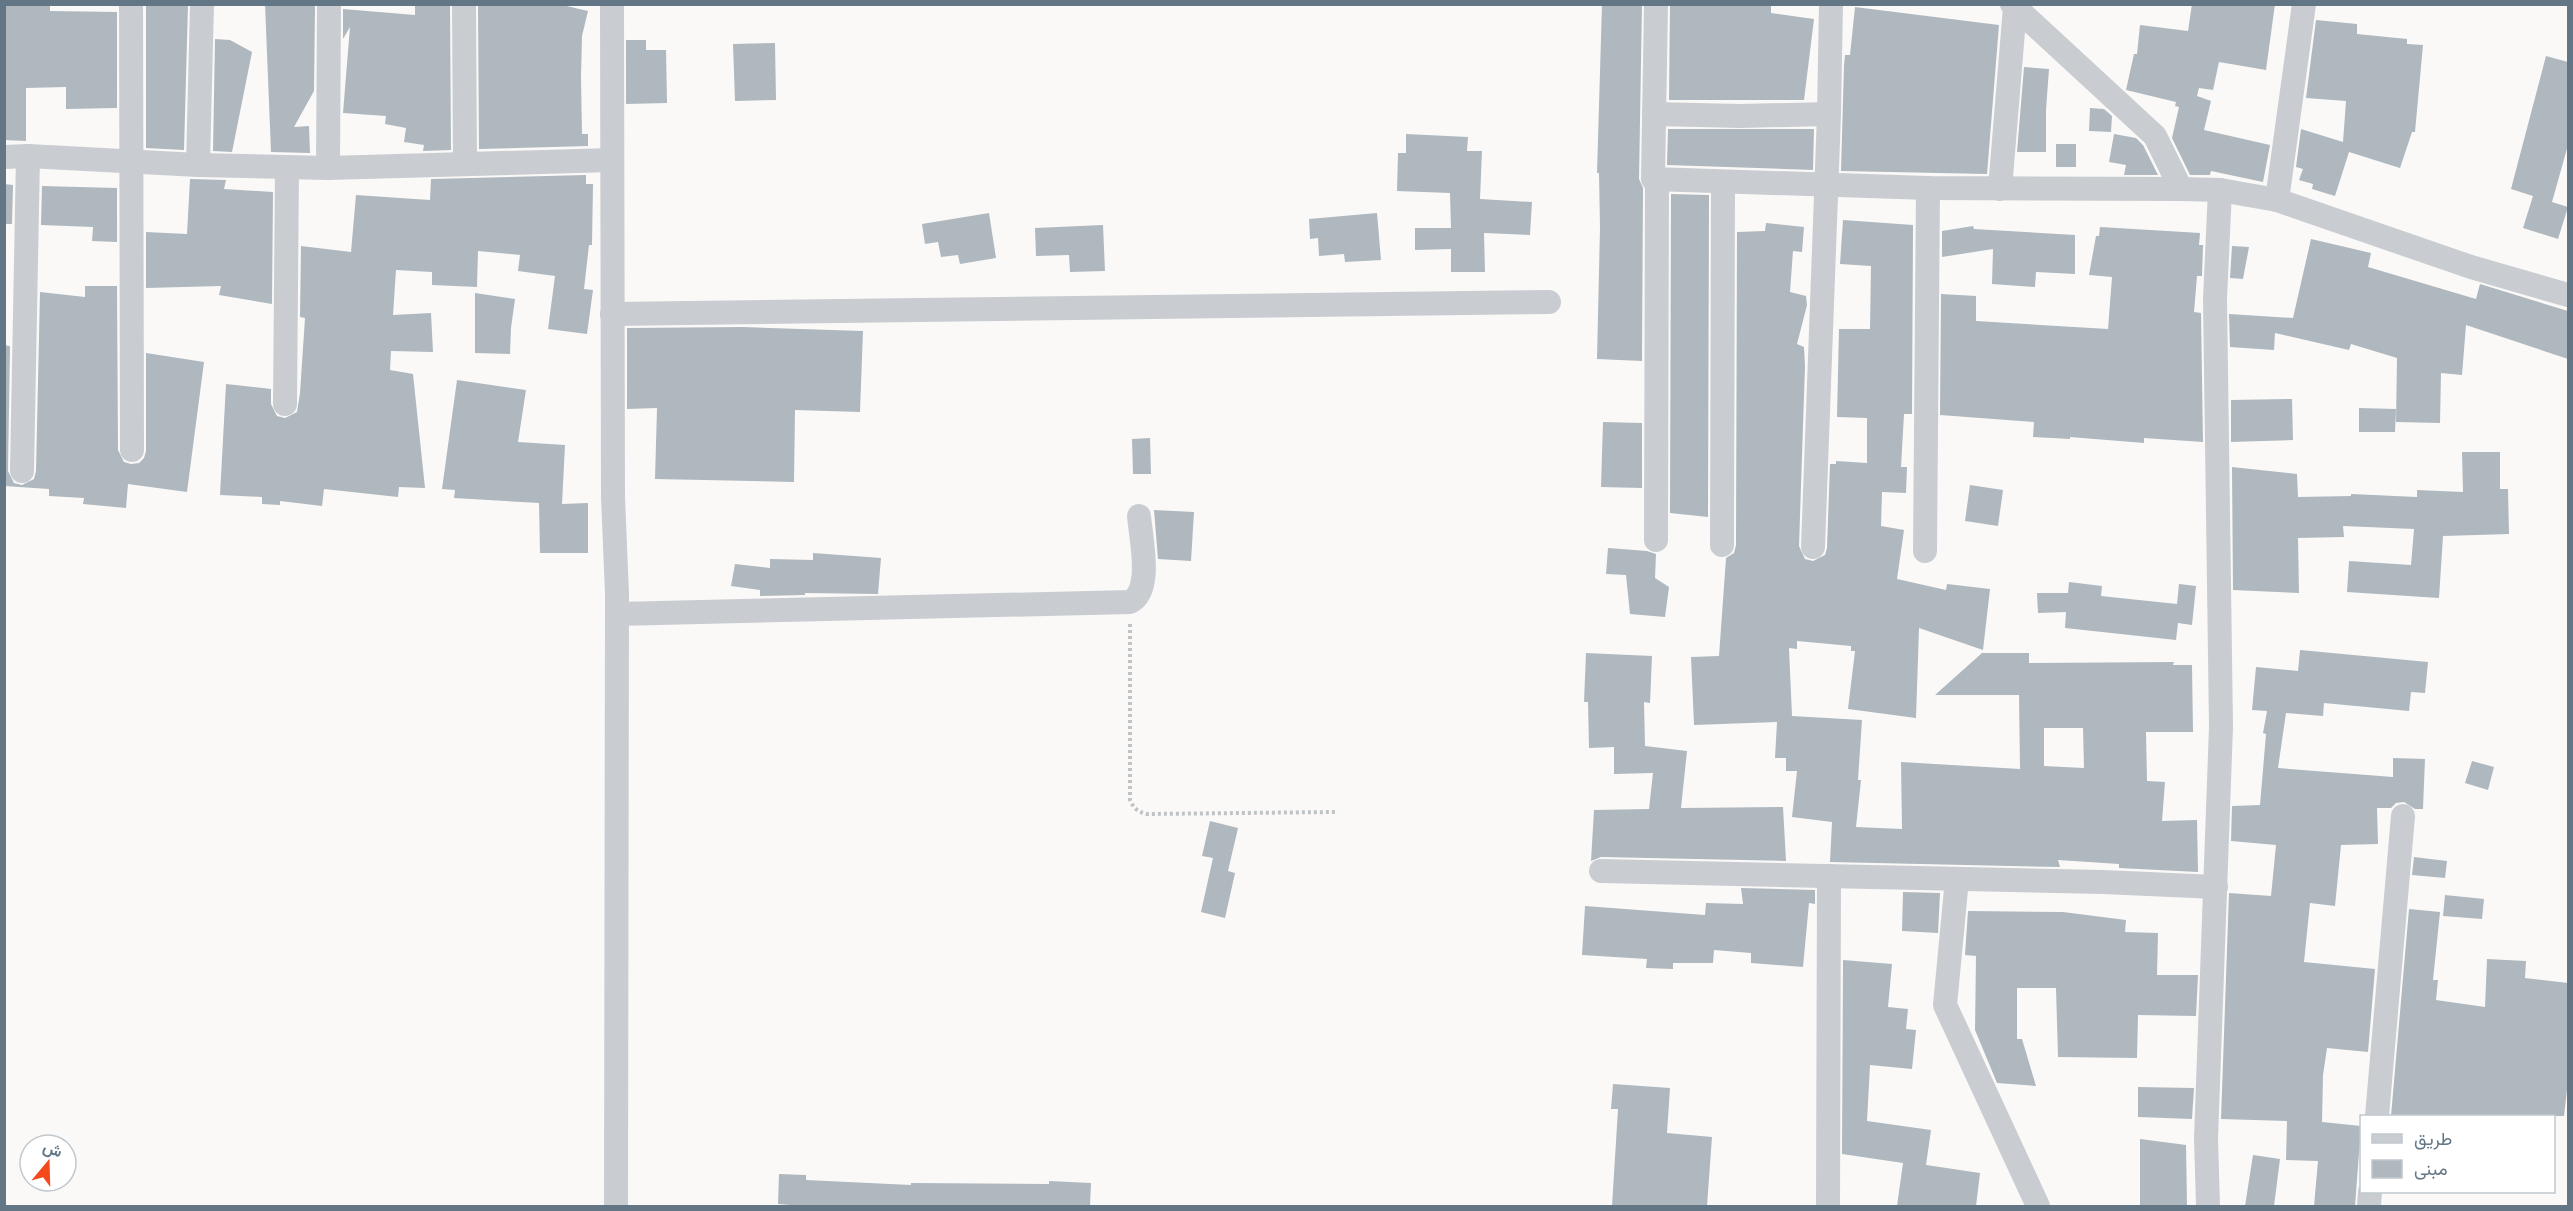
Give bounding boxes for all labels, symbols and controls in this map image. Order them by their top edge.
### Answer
legend [2360,1115,2555,1193]
text: طريق [2414,1127,2452,1150]
north arrow [18,1133,78,1193]
text: ش [41,1136,65,1161]
text: مبنى [2414,1157,2448,1180]

